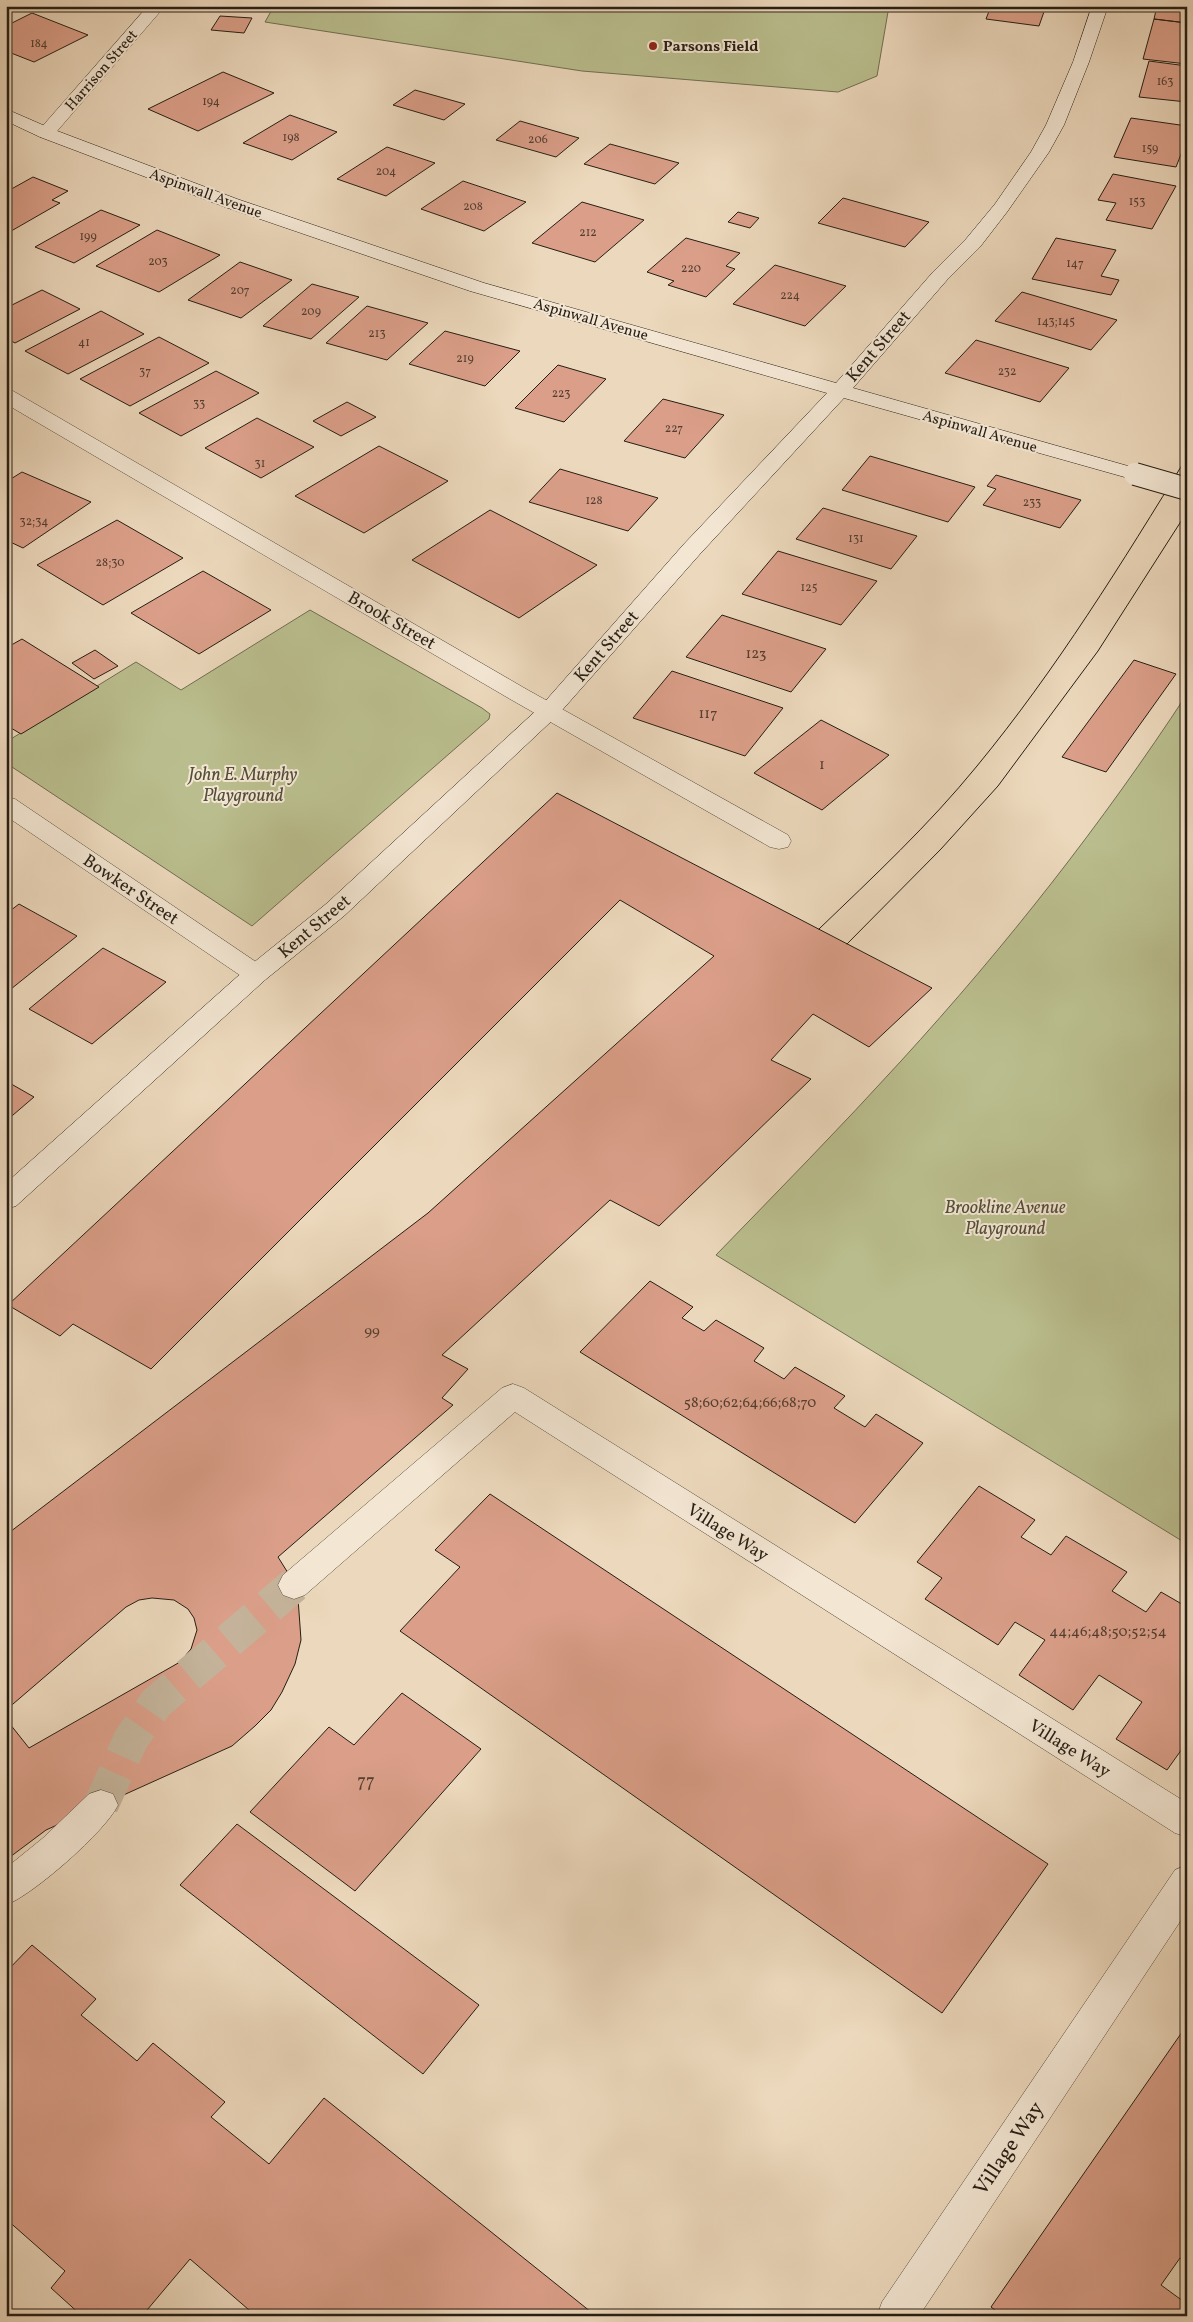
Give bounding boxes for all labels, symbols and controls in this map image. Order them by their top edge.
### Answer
street label: Harrison Street [61,26,143,116]
house number: 184 [30,36,48,52]
place label: Parsons Field [663,37,758,58]
marker: Parsons Field [647,40,659,52]
house number: 163 [1157,74,1173,90]
house number: 194 [202,94,220,110]
house number: 198 [283,130,299,146]
house number: 206 [528,132,548,148]
house number: 159 [1142,141,1158,157]
street label: Aspinwall Avenue [146,164,265,225]
house number: 204 [376,164,396,180]
house number: 153 [1129,194,1145,210]
house number: 208 [463,199,483,215]
house number: 212 [579,225,597,241]
house number: 199 [79,229,97,245]
house number: 203 [148,254,168,270]
house number: 147 [1066,256,1084,272]
house number: 220 [681,261,701,277]
house number: 207 [230,283,250,299]
house number: 224 [780,288,800,304]
street label: Aspinwall Avenue [531,294,650,347]
house number: 209 [301,304,321,320]
street label: Kent Street [841,306,917,388]
house number: 143;145 [1037,314,1075,330]
house number: 213 [368,326,386,342]
house number: 41 [78,335,90,351]
house number: 219 [456,351,474,367]
house number: 37 [139,364,151,380]
house number: 232 [998,364,1016,380]
house number: 223 [552,386,570,402]
house number: 33 [193,396,205,412]
street label: Aspinwall Avenue [920,406,1039,459]
house number: 227 [665,421,683,437]
house number: 31 [255,456,265,472]
house number: 128 [585,493,603,509]
house number: 233 [1023,495,1041,511]
house number: 32;34 [19,514,49,530]
house number: 131 [848,531,864,547]
house number: 28;30 [96,555,124,571]
house number: 125 [801,580,818,596]
street label: Brook Street [342,586,440,657]
street label: Kent Street [569,606,645,688]
house number: 123 [745,644,767,665]
house number: 117 [699,704,717,725]
house number: 1 [819,755,825,776]
park label: John E. Murphy Playground [187,763,297,809]
street label: Bowker Street [77,849,183,932]
street label: Kent Street [273,889,357,965]
park label: Brookline Avenue Playground [945,1196,1066,1242]
house number: 99 [364,1321,380,1342]
house number: 58;60;62;64;66;68;70 [684,1393,816,1414]
street label: Village Way [681,1498,773,1568]
house number: 44;46;48;50;52;54 [1049,1622,1167,1643]
street label: Village Way [1023,1714,1115,1784]
house number: 77 [357,1770,375,1795]
street label: Village Way [967,2096,1052,2202]

